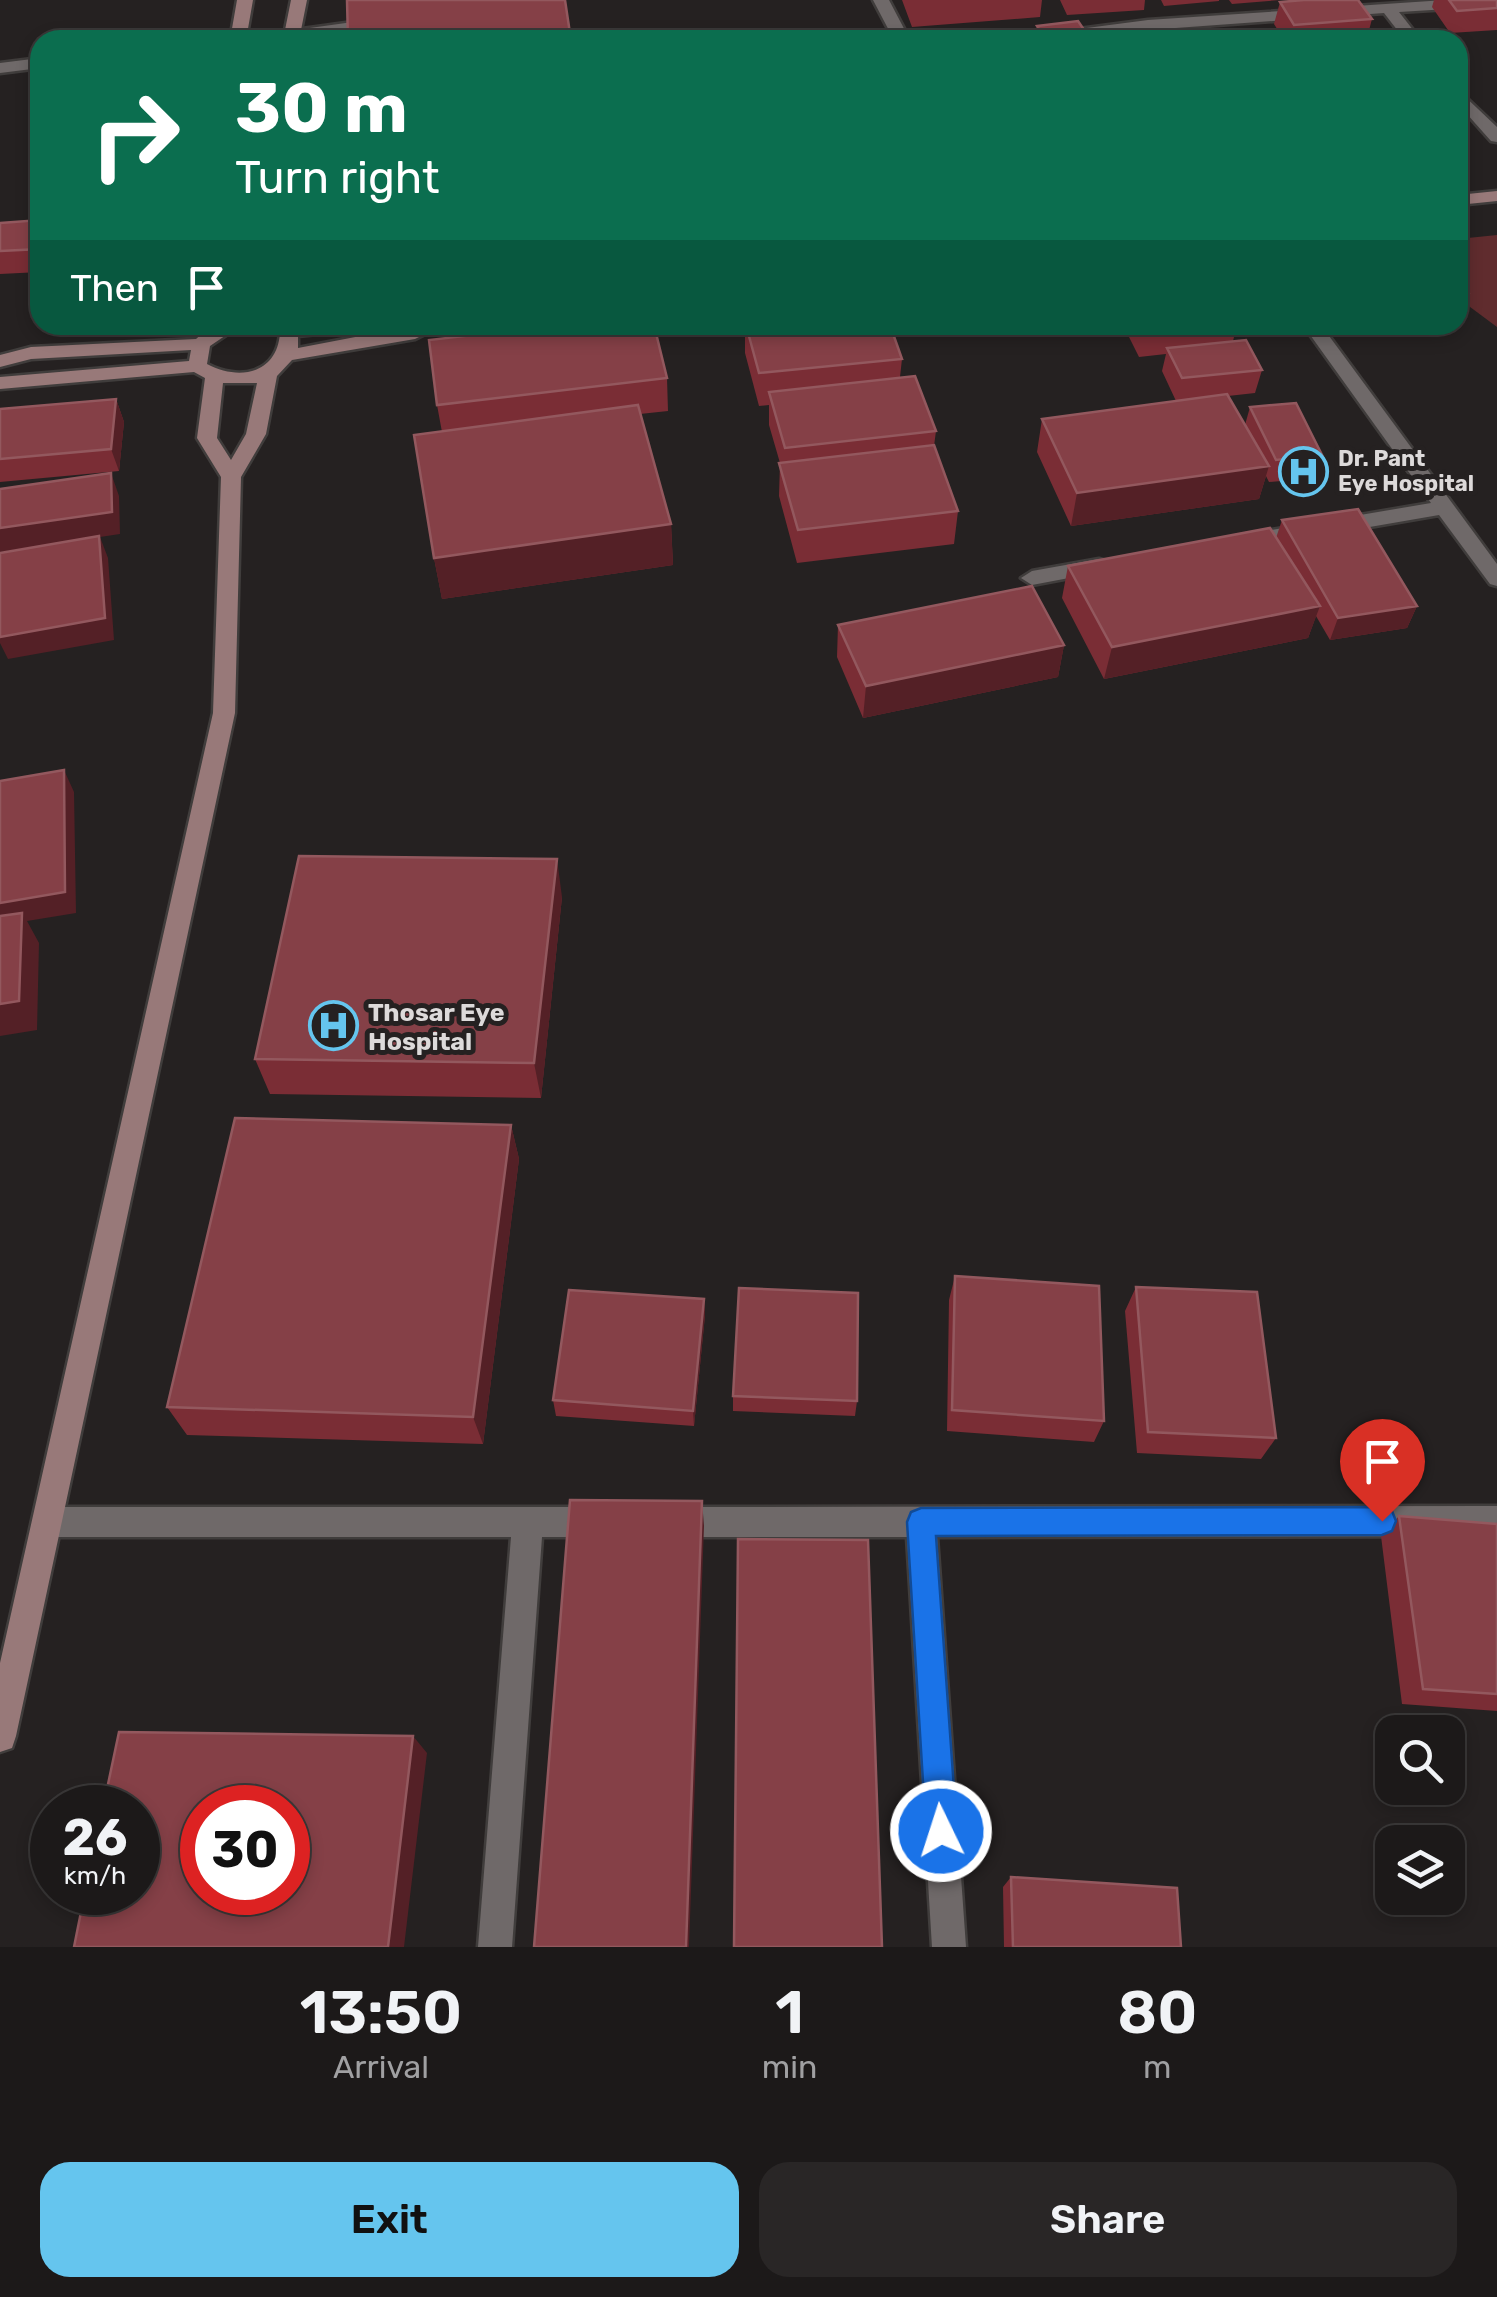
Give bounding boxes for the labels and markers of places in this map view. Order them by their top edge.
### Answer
hospital icon: Dr. Pant Eye Hospital [1277,445,1329,497]
place label: Dr. Pant Eye Hospital [1338,445,1474,497]
place label: Thosar Eye Hospital [368,998,505,1056]
hospital icon: Thosar Eye Hospital [307,1000,359,1052]
pin [1340,1419,1425,1522]

